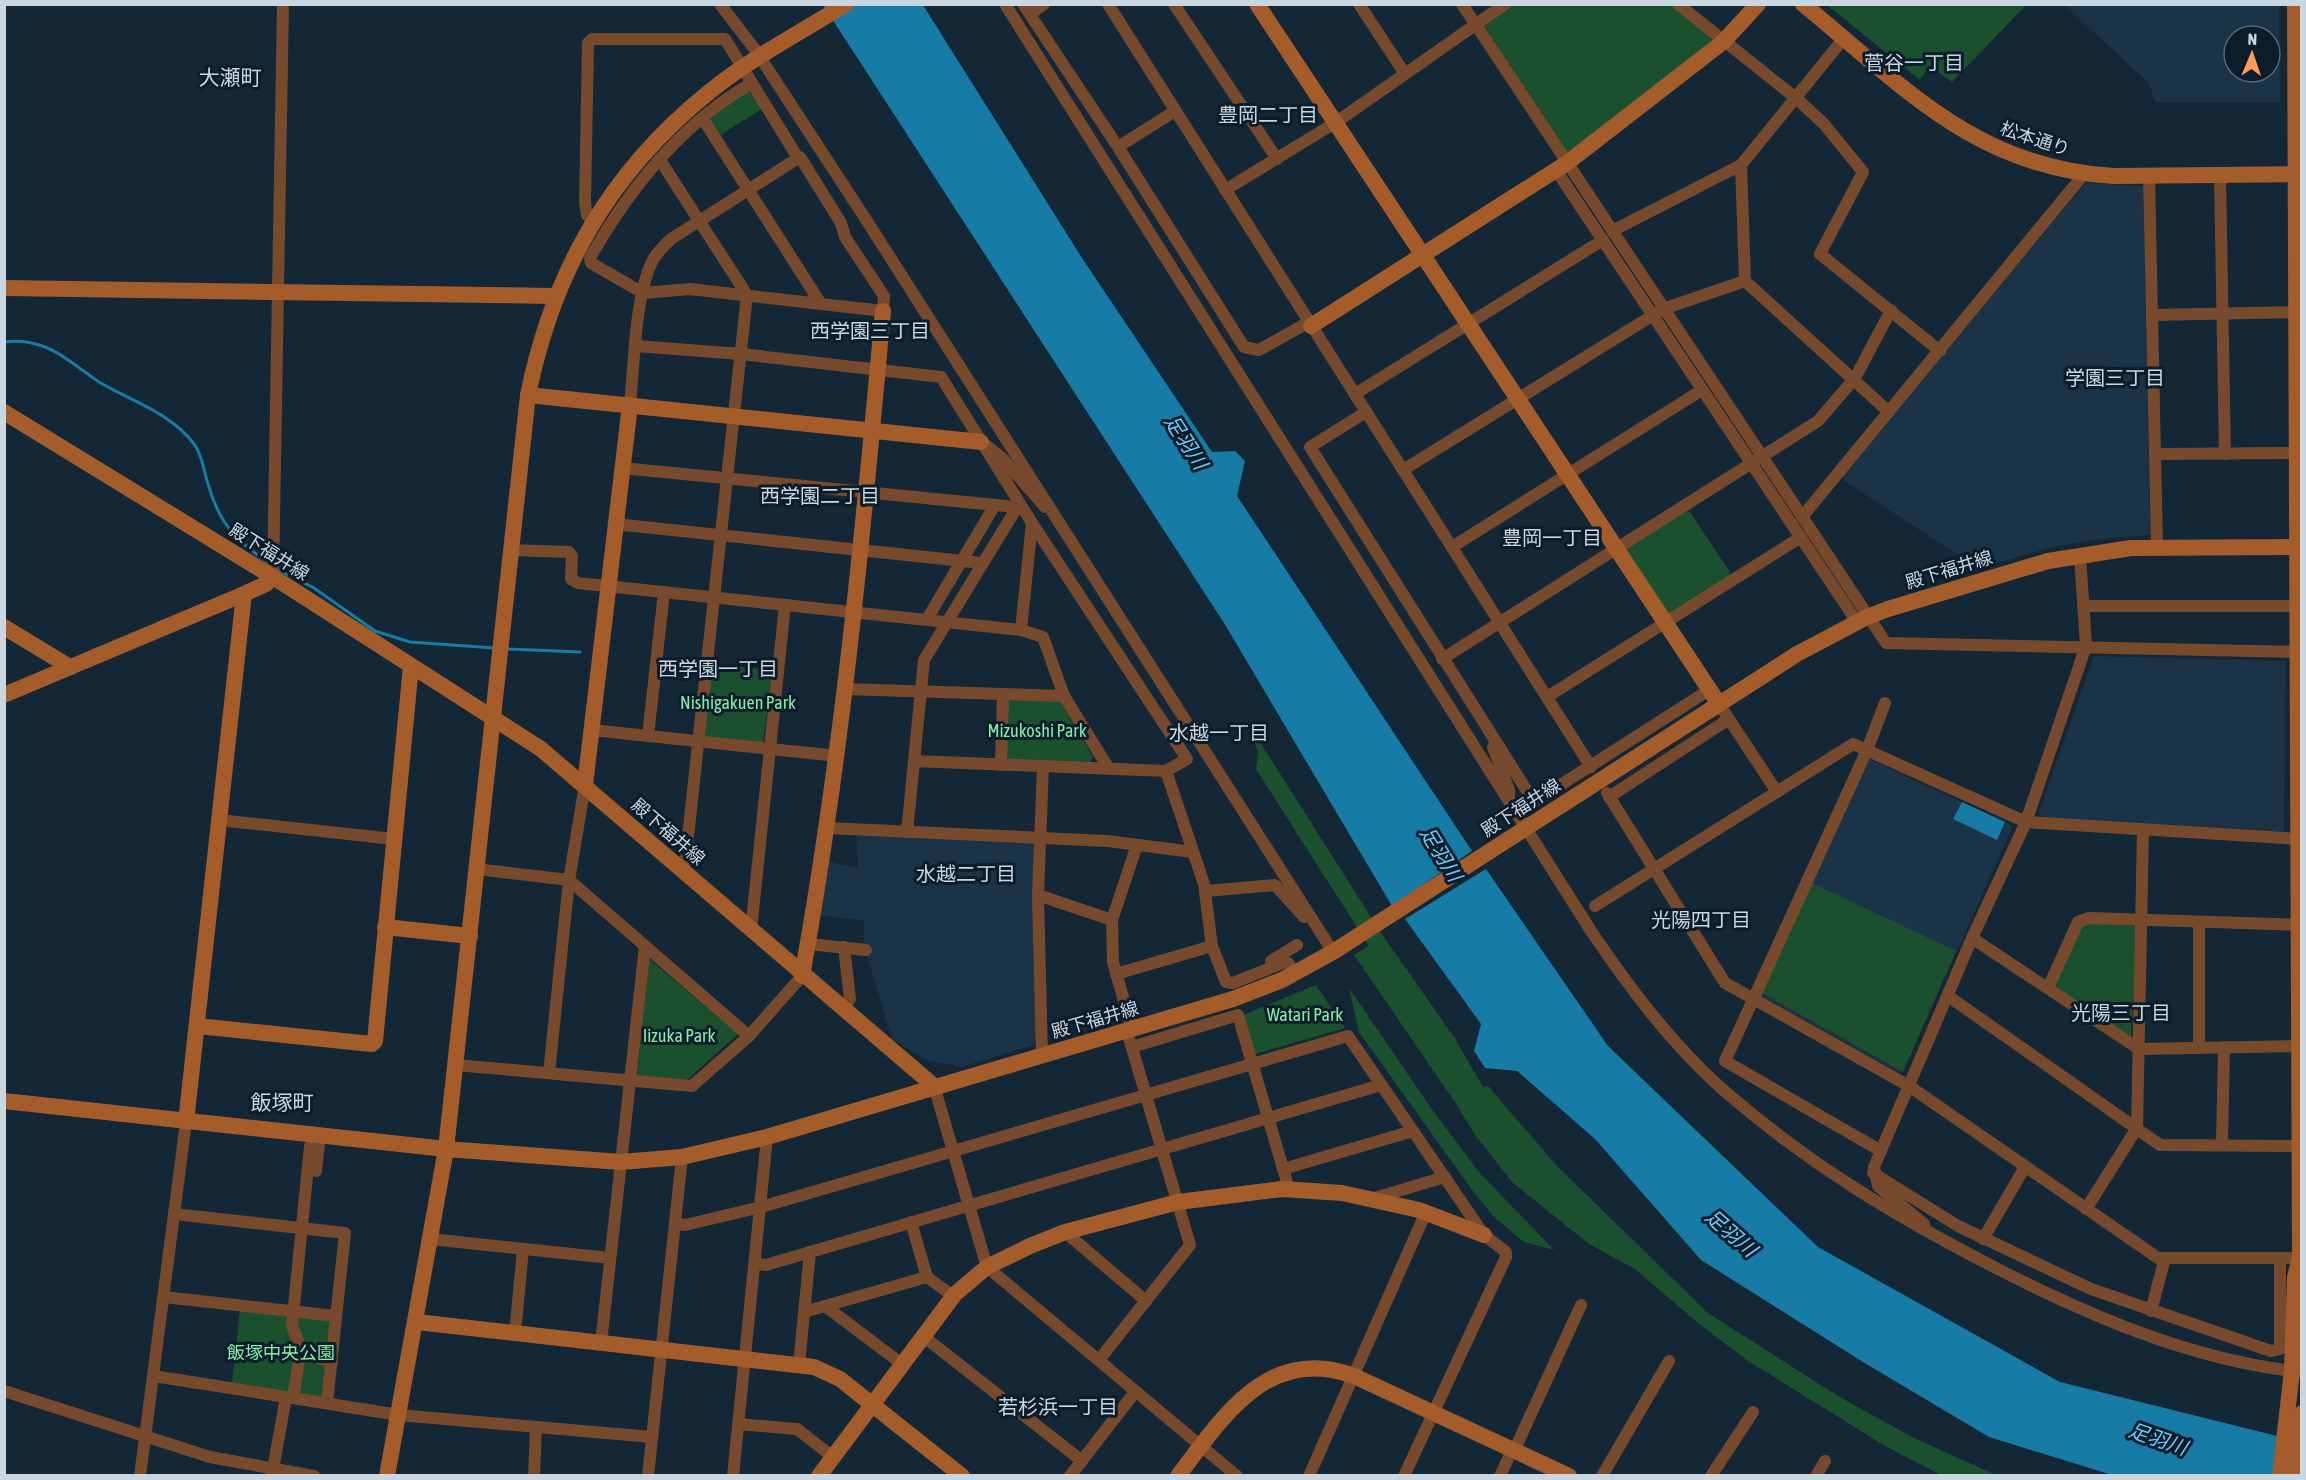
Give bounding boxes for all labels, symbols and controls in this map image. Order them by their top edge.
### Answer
north arrow [2222,24,2282,84]
text: N [2247,30,2258,48]
district label: 菅谷一丁目 [1864,51,1964,74]
district label: 大瀬町 [199,65,262,89]
district label: 豊岡二丁目 [1218,103,1318,126]
street label: 松本通り [1998,117,2073,160]
district label: 西学園三丁目 [810,319,930,342]
district label: 学園三丁目 [2065,366,2165,389]
water label: 足羽川 [1160,410,1213,475]
district label: 西学園二丁目 [760,484,880,507]
street label: 殿下福井線 [226,519,313,584]
district label: 豊岡一丁目 [1502,526,1602,549]
street label: 殿下福井線 [1903,546,1995,593]
district label: 西学園一丁目 [658,657,778,680]
park label: Nishigakuen Park [680,692,796,713]
park label: Mizukoshi Park [987,720,1087,741]
district label: 水越一丁目 [1169,721,1269,744]
street label: 殿下福井線 [1477,774,1564,841]
street label: 殿下福井線 [627,794,709,869]
water label: 足羽川 [1416,822,1468,887]
district label: 水越二丁目 [916,862,1016,885]
district label: 光陽四丁目 [1651,908,1751,931]
street label: 殿下福井線 [1049,997,1141,1042]
district label: 光陽三丁目 [2071,1001,2171,1024]
park label: Watari Park [1267,1004,1343,1025]
park label: Iizuka Park [643,1025,715,1046]
district label: 飯塚町 [251,1090,314,1114]
water label: 足羽川 [1701,1204,1763,1262]
park label: 飯塚中央公園 [227,1342,335,1363]
district label: 若杉浜一丁目 [998,1395,1118,1418]
water label: 足羽川 [2126,1418,2192,1460]

